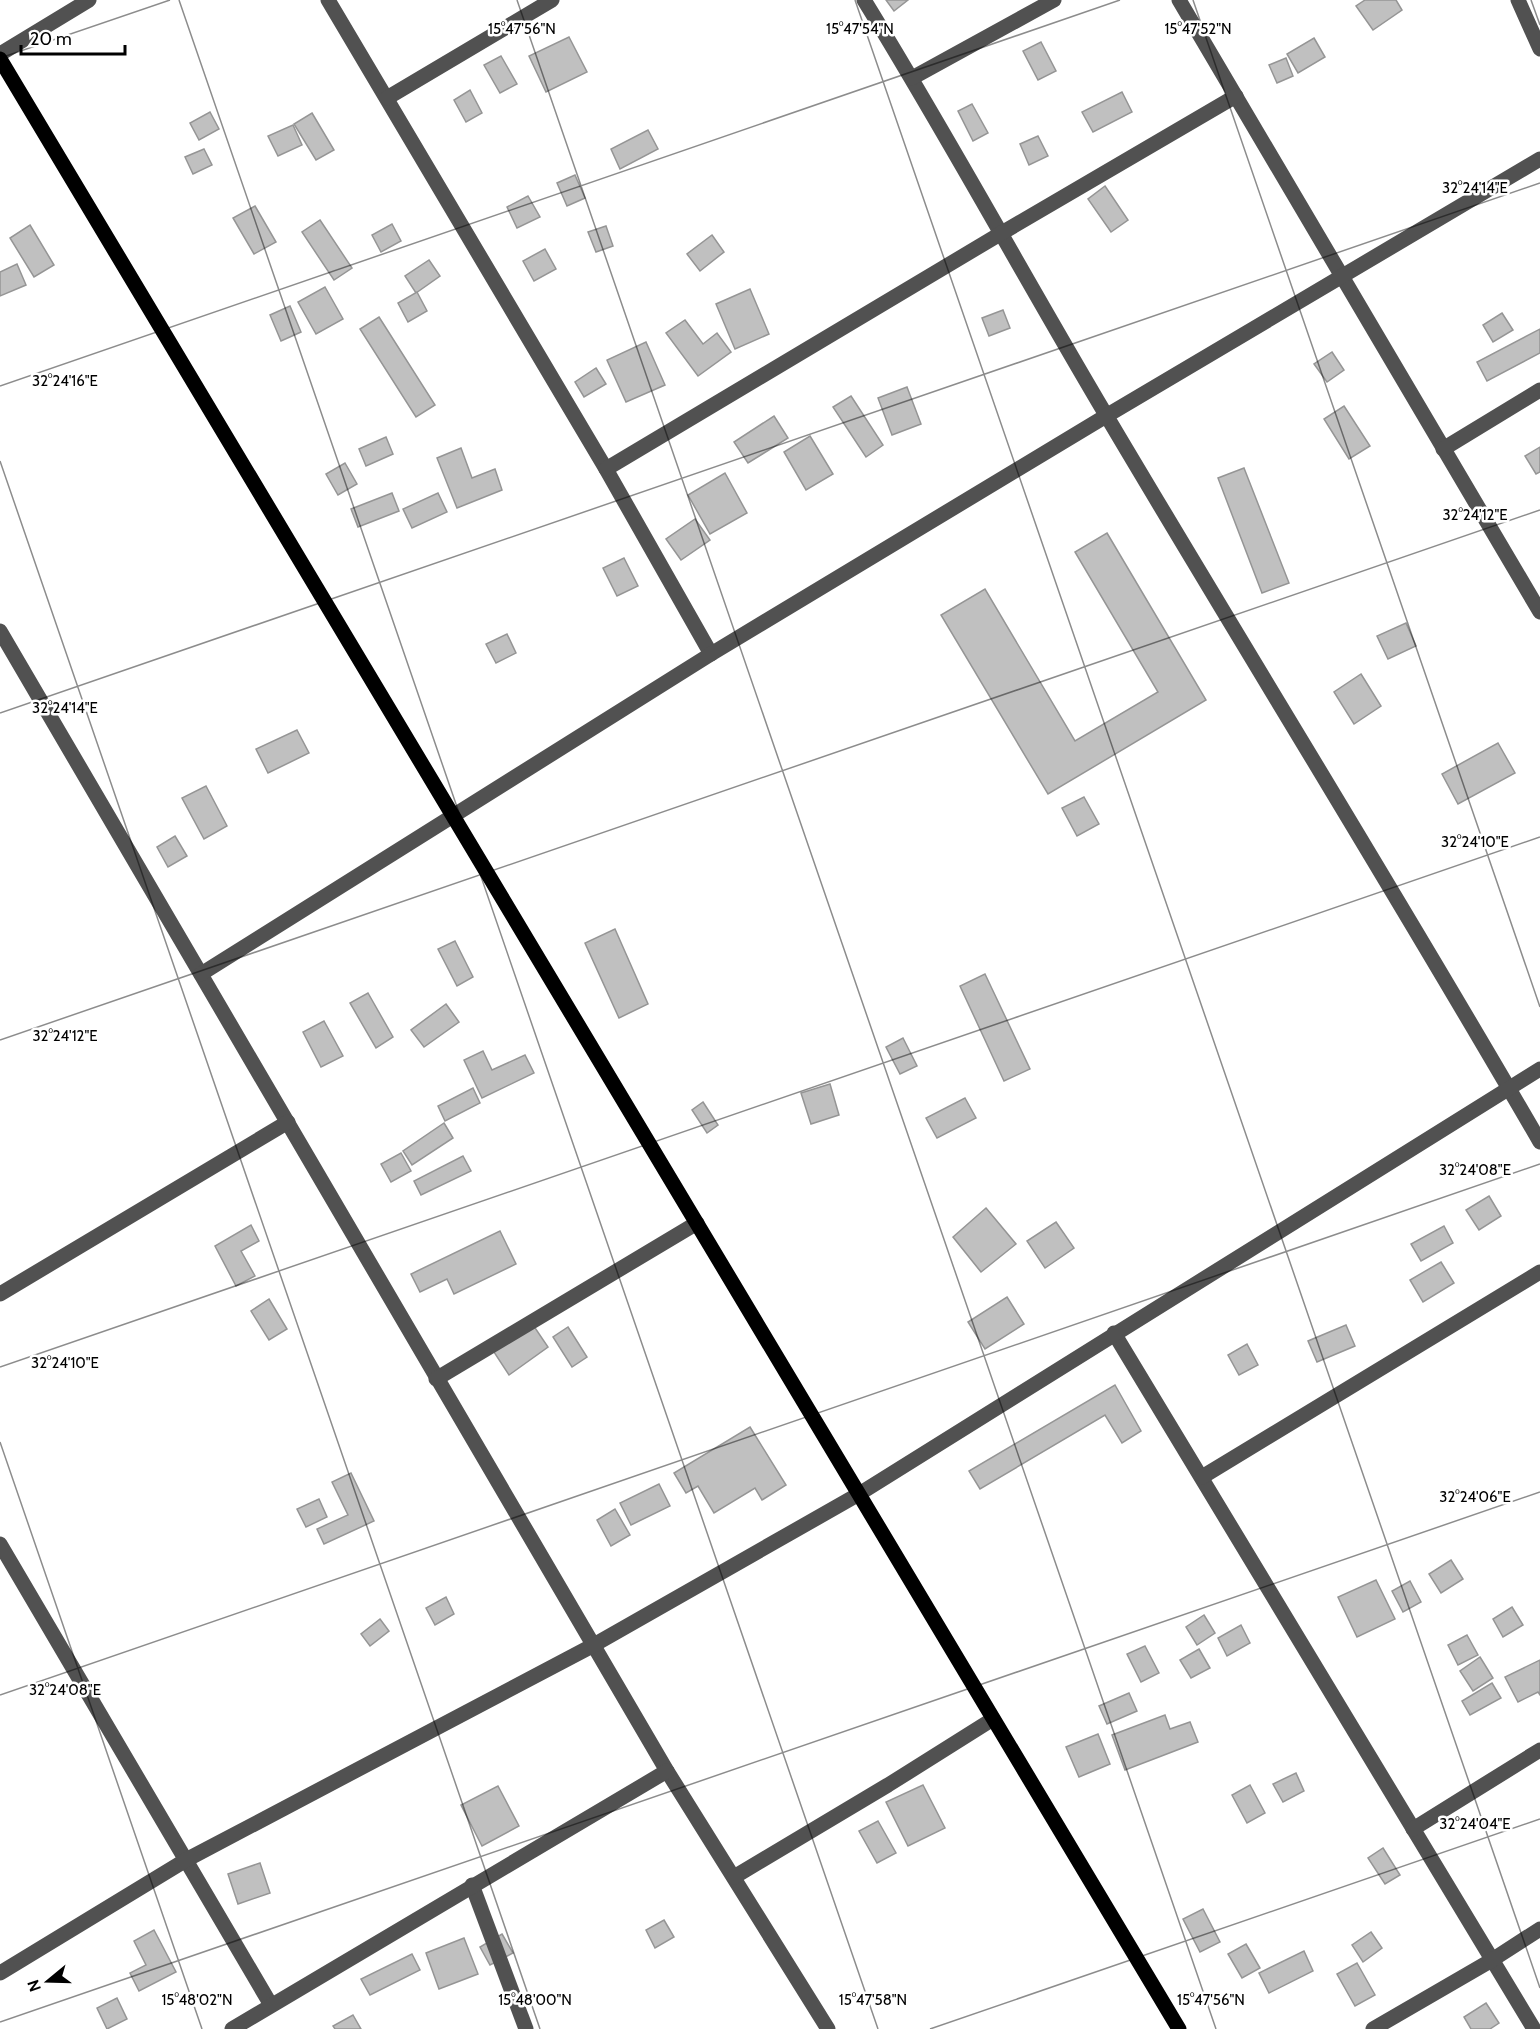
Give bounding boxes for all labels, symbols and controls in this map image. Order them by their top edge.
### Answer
scale bar [21,18,124,56]
text: 15°47'56"N [488,20,556,38]
text: 15°47'54"N [826,20,894,38]
text: 15°47'52"N [1164,20,1232,38]
text: 20 m [30,28,72,50]
text: 32°24'14"E [1442,179,1508,197]
text: 32°24'16"E [32,372,98,390]
text: 32°24'12"E [1442,506,1508,524]
text: 32°24'14"E [32,699,98,717]
text: 32°24'10"E [1441,833,1509,851]
text: 32°24'12"E [32,1027,98,1045]
text: 32°24'08"E [1439,1161,1511,1179]
text: 32°24'10"E [31,1354,99,1372]
text: 32°24'06"E [1439,1488,1511,1506]
text: 32°24'08"E [29,1681,101,1699]
text: 32°24'04"E [1439,1815,1511,1833]
north arrow [18,1951,78,2011]
text: N [23,1977,45,1994]
text: 15°48'02"N [161,1991,233,2009]
text: 15°48'00"N [498,1991,572,2009]
text: 15°47'58"N [839,1991,907,2009]
text: 15°47'56"N [1177,1991,1245,2009]

